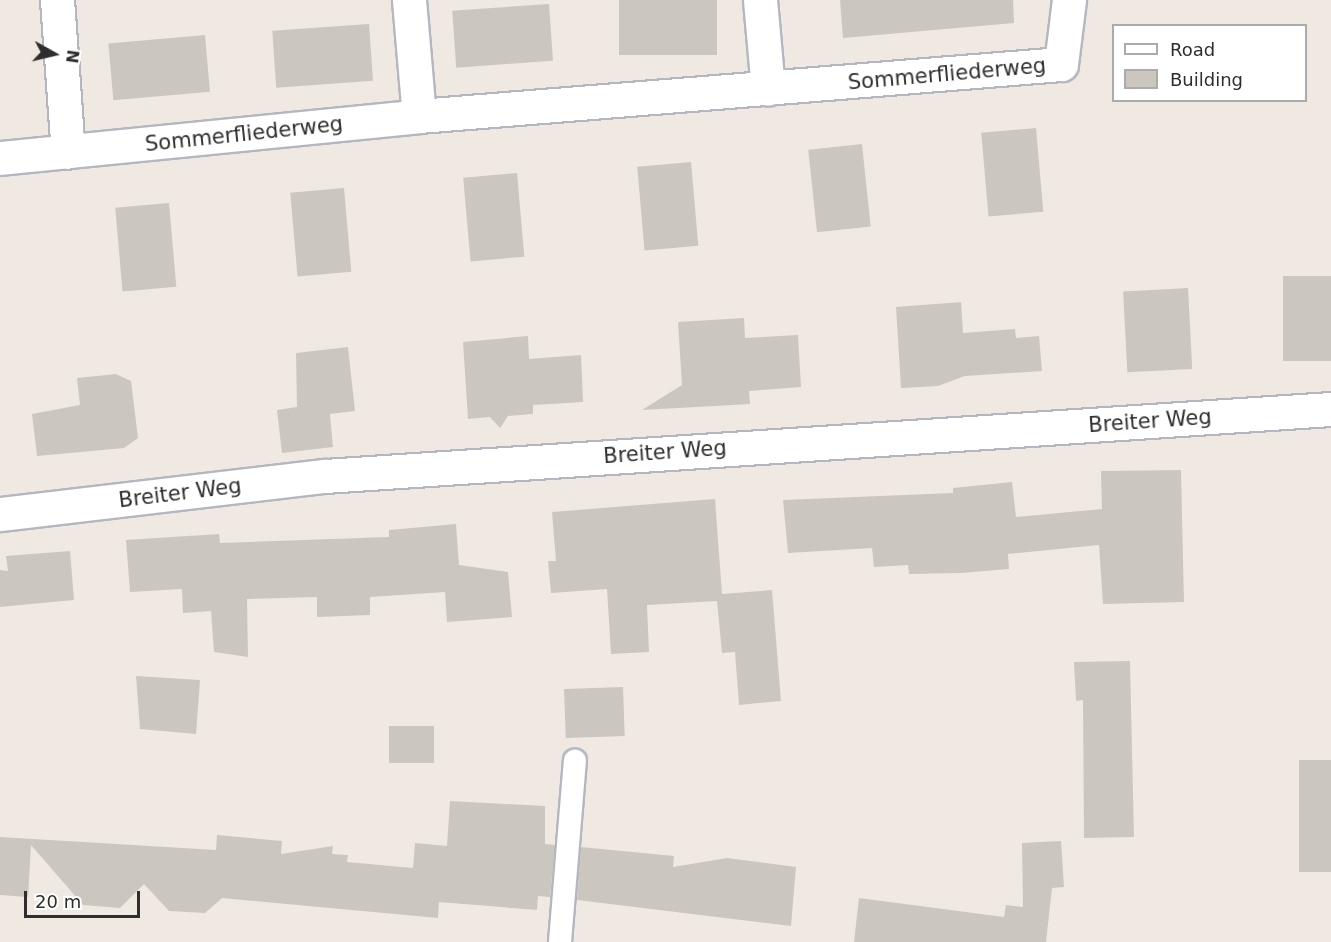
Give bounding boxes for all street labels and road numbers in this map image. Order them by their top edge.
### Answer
street label: Sommerfliederweg [847,53,1047,95]
street label: Sommerfliederweg [144,111,344,157]
street label: Breiter Weg [1087,404,1213,438]
street label: Breiter Weg [602,435,728,469]
street label: Breiter Weg [117,473,243,513]

